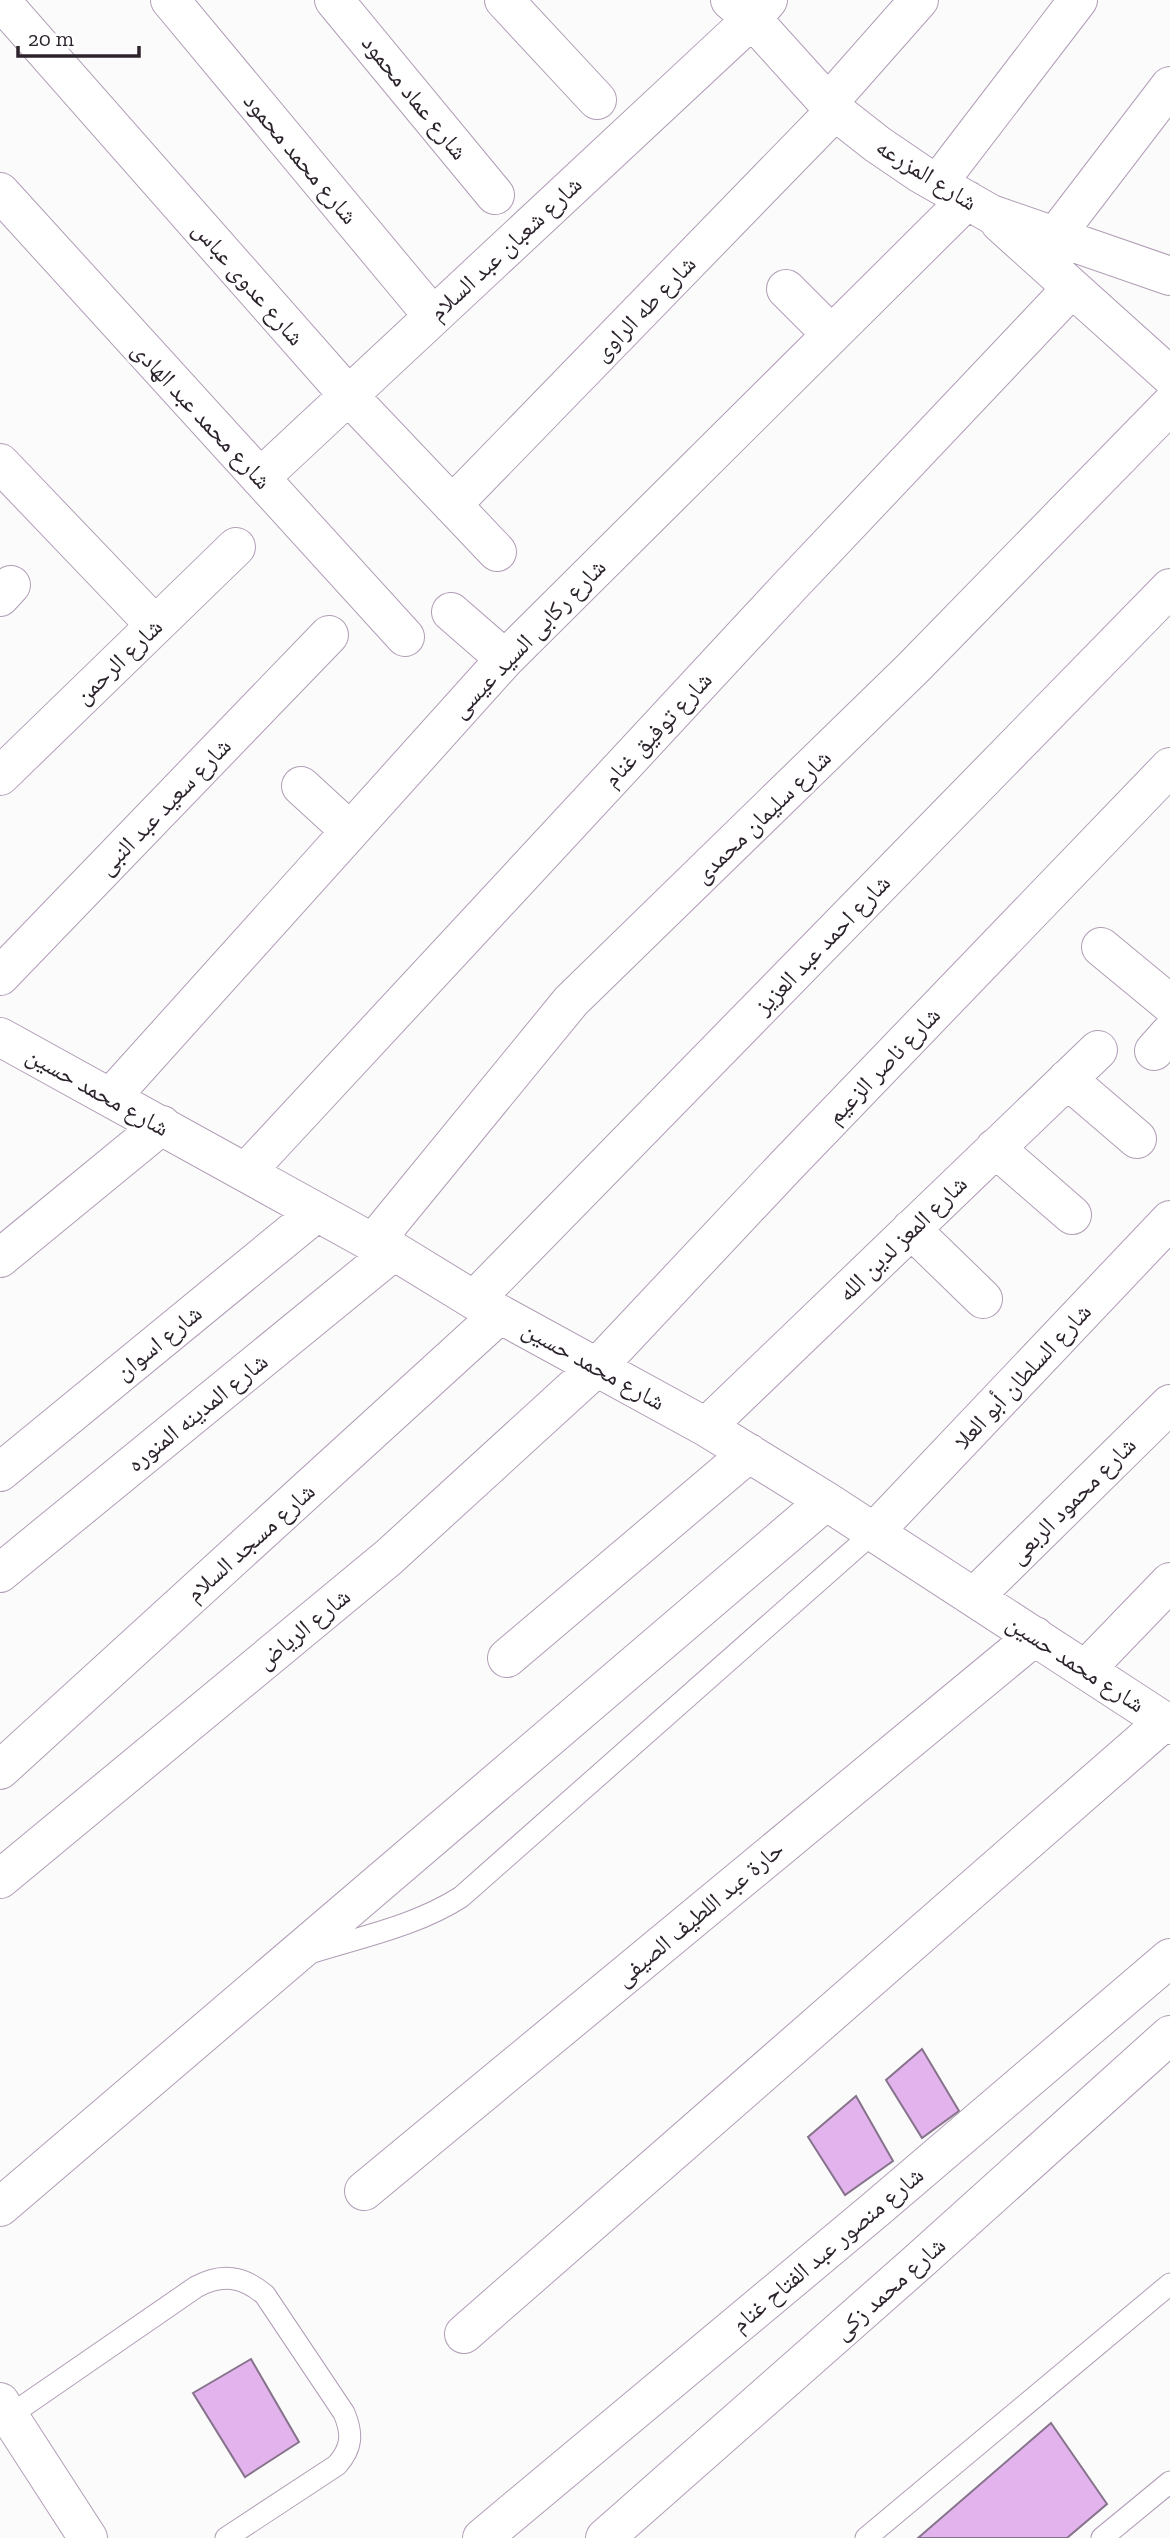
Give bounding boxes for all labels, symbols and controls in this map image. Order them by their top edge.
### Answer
scale bar [18,14,138,58]
text: 20 m [28,26,74,51]
street label: شارع عماد محمود [355,29,474,166]
street label: شارع محمد محمود [237,86,364,230]
street label: شارع المزرعه [871,132,983,217]
street label: شارع شعبان عبد السلام [423,170,589,328]
street label: شارع عدوى عباس [186,215,311,352]
street label: شارع طه الراوى [587,249,702,367]
street label: شارع محمد عبد الهادى [125,335,278,496]
street label: شارع ركابى السيد عيسى [445,552,612,724]
street label: شارع الرحمن [68,612,169,711]
street label: شارع توفيق غنام [596,665,719,794]
street label: شارع سعيد عبد النبى [91,731,238,881]
street label: شارع سليمان محمدى [687,743,837,890]
street label: شارع احمد عبد العزيز [747,868,897,1021]
street label: شارع ناصر الزعيم [820,1000,948,1131]
street label: شارع محمد حسين [21,1040,174,1143]
street label: شارع المعز لدين الله [831,1169,973,1308]
street label: شارع السلطان أبو العلا [947,1297,1098,1456]
street label: شارع اسوان [109,1298,208,1387]
street label: شارع محمد حسين [517,1314,670,1417]
street label: شارع المدينه المنوره [121,1346,274,1478]
street label: شارع محمود الربعى [1002,1430,1142,1570]
street label: شارع مسجد السلام [179,1476,322,1609]
street label: شارع الرياض [250,1581,356,1675]
street label: شارع محمد حسين [1001,1608,1150,1719]
street label: حارة عبد اللطيف الصيفى [609,1834,789,1992]
street label: شارع منصور عبد الفتاح غنام [725,2160,930,2339]
street label: شارع محمد زكى [827,2230,952,2347]

